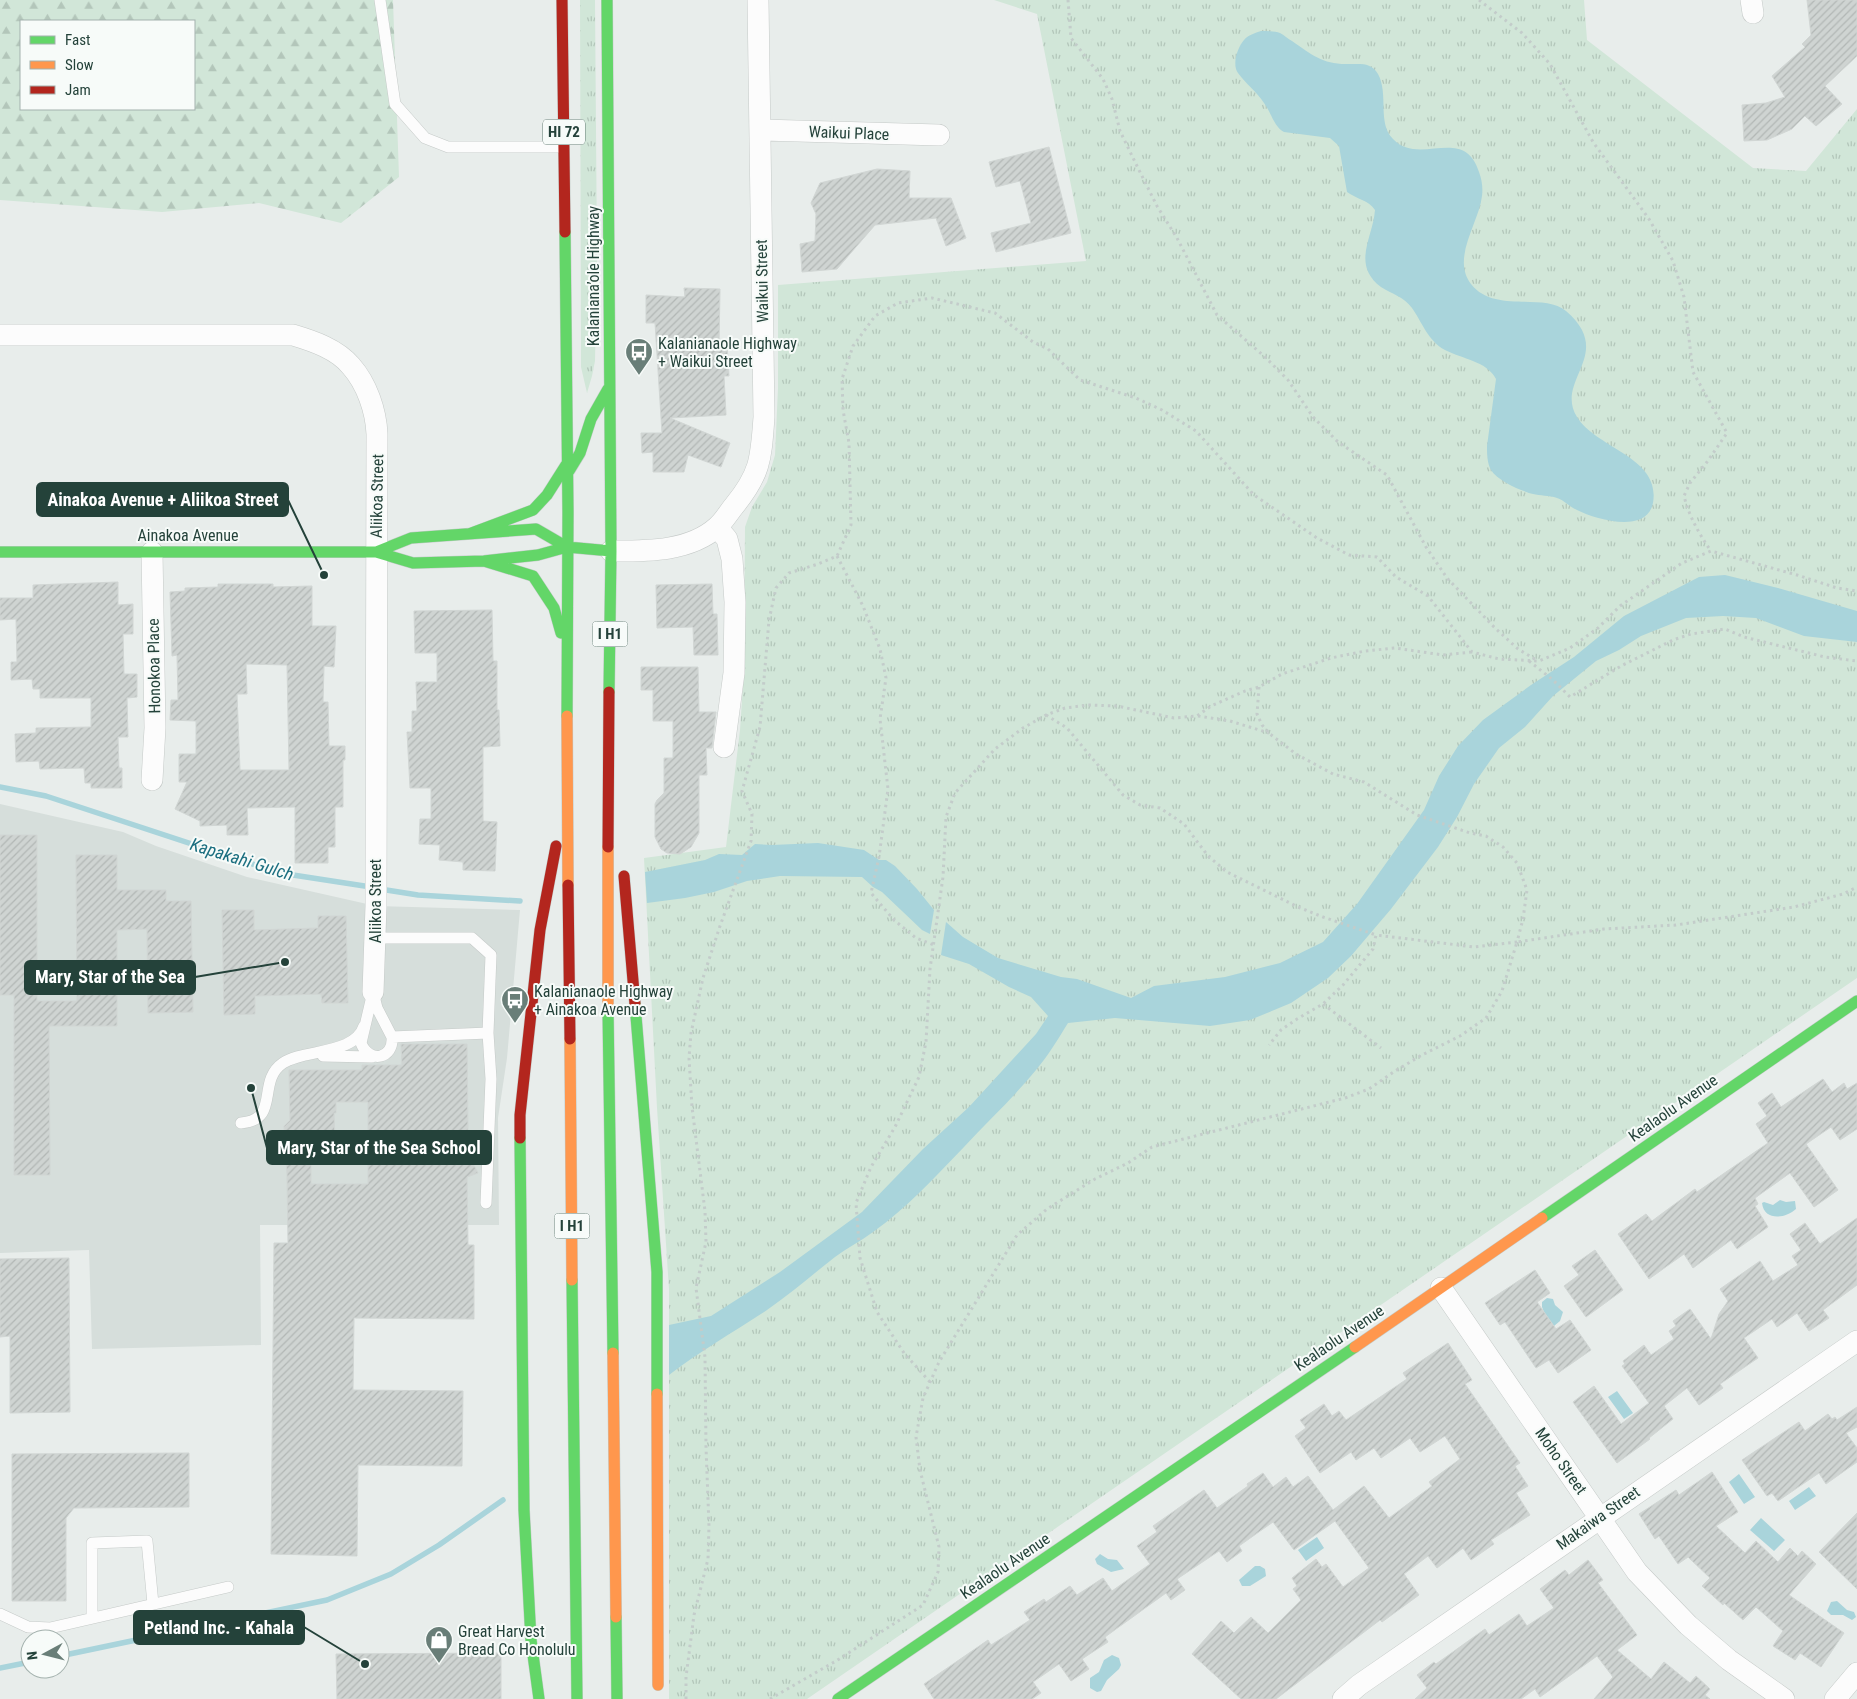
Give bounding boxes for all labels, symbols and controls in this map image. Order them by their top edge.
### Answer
legend [20,20,195,110]
text: Fast [65,31,90,49]
text: Slow [65,56,94,74]
text: Jam [65,81,91,99]
road number: HI 72 [543,120,585,144]
street label: Waikui Place [808,122,890,144]
street label: Kalaniana’ole Highway [584,205,603,346]
street label: Waikui Street [752,239,772,323]
place label: Kalanianaole Highway + Waikui Street [658,334,797,371]
bus stop icon: Kalanianaole Highway + Waikui Street [624,337,654,376]
street label: Aliikoa Street [367,453,387,538]
callout: Ainakoa Avenue + Aliikoa Street [37,483,288,516]
text: Ainakoa Avenue + Aliikoa Street [47,489,279,510]
street label: Ainakoa Avenue [138,526,238,545]
street label: Honokoa Place [144,618,164,714]
road number: I H1 [592,622,628,646]
water label: Kapakahi Gulch [188,833,296,885]
street label: Aliikoa Street [366,859,385,943]
callout: Mary, Star of the Sea [25,961,195,994]
text: Mary, Star of the Sea [35,966,185,987]
place label: Kalanianaole Highway + Ainakoa Avenue [534,982,673,1019]
bus stop icon: Kalanianaole Highway + Ainakoa Avenue [500,985,530,1024]
street label: Kealaolu Avenue [1625,1070,1721,1146]
callout: Mary, Star of the Sea School [267,1131,491,1164]
text: Mary, Star of the Sea School [277,1137,481,1158]
road number: I H1 [554,1214,590,1238]
street label: Kealaolu Avenue [1290,1301,1388,1375]
street label: Moho Street [1531,1424,1591,1498]
street label: Makaiwa Street [1553,1482,1644,1554]
street label: Kealaolu Avenue [956,1529,1054,1603]
callout: Petland Inc. - Kahala [134,1611,304,1644]
text: Petland Inc. - Kahala [144,1617,294,1638]
place label: Great Harvest Bread Co Honolulu [458,1622,576,1659]
shop icon: Great Harvest Bread Co Honolulu [424,1625,454,1664]
north arrow [20,1629,70,1679]
text: N [24,1650,41,1661]

